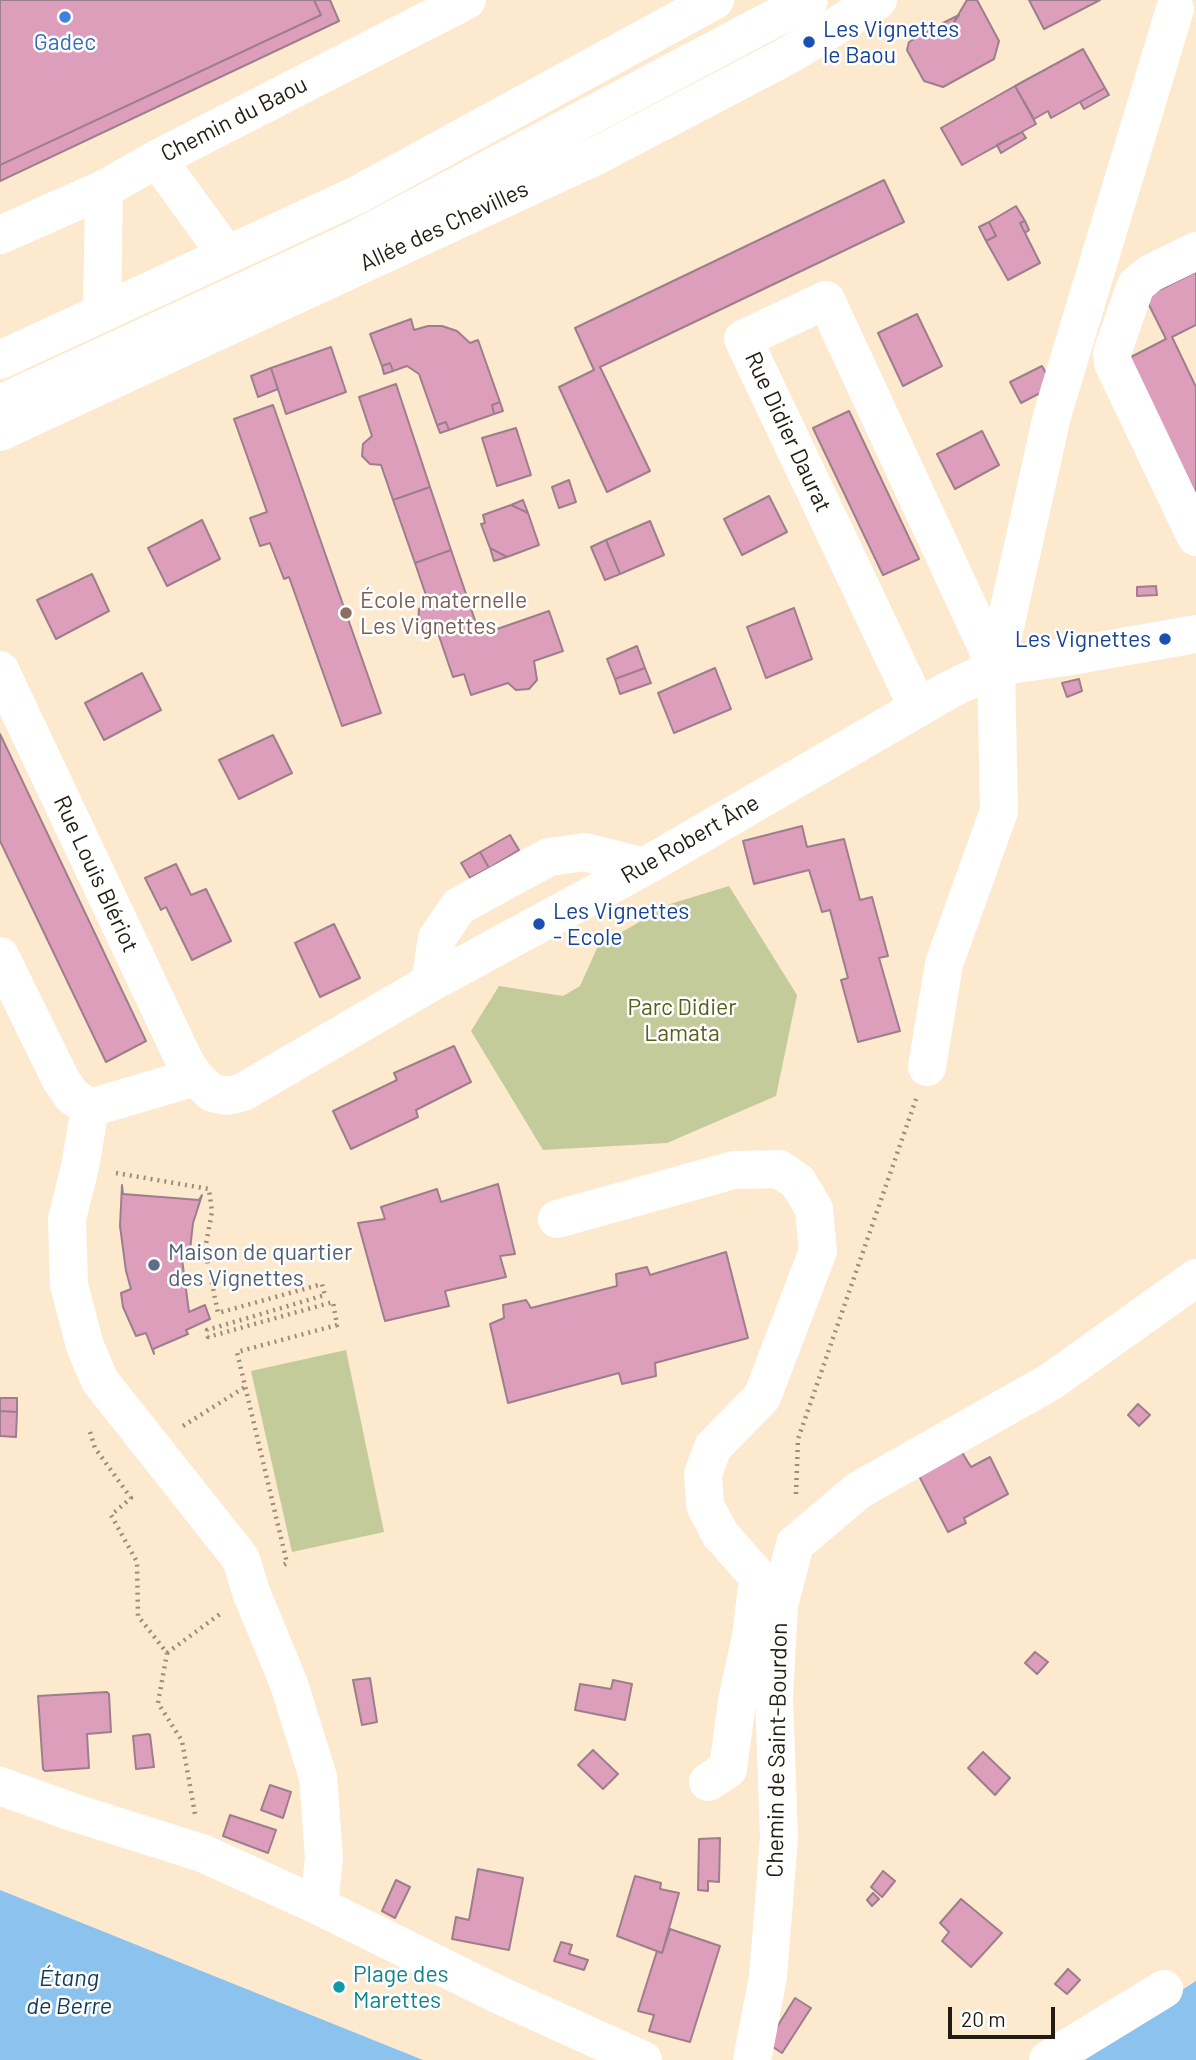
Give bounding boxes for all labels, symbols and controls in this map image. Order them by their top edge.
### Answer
marker: Gadec [57,9,73,25]
place label: Les Vignettes le Baou [823,15,959,69]
place label: Gadec [34,28,96,56]
marker: Les Vignettes le Baou [801,34,817,50]
street label: Chemin du Baou [156,70,312,168]
street label: Allée des Chevilles [355,175,533,277]
street label: Rue Didier Daurat [739,348,837,516]
place label: École maternelle Les Vignettes [360,586,527,640]
marker: École maternelle Les Vignettes [338,605,354,621]
place label: Les Vignettes [1015,625,1151,653]
marker: Les Vignettes [1157,631,1173,647]
street label: Rue Robert Âne [616,788,764,890]
street label: Rue Louis Blériot [48,791,144,957]
place label: Les Vignettes - Ecole [553,897,689,951]
marker: Les Vignettes - Ecole [531,916,547,932]
park label: Parc Didier Lamata [627,993,737,1047]
place label: Maison de quartier des Vignettes [168,1238,352,1292]
marker: Maison de quartier des Vignettes [146,1257,162,1273]
street label: Chemin de Saint-Bourdon [761,1622,793,1878]
place label: Plage des Marettes [353,1960,448,2014]
water label: Étang de Berre [26,1964,112,2020]
marker: Plage des Marettes [331,1979,347,1995]
scale bar [951,1994,1058,2038]
text: 20 m [961,2006,1006,2031]

